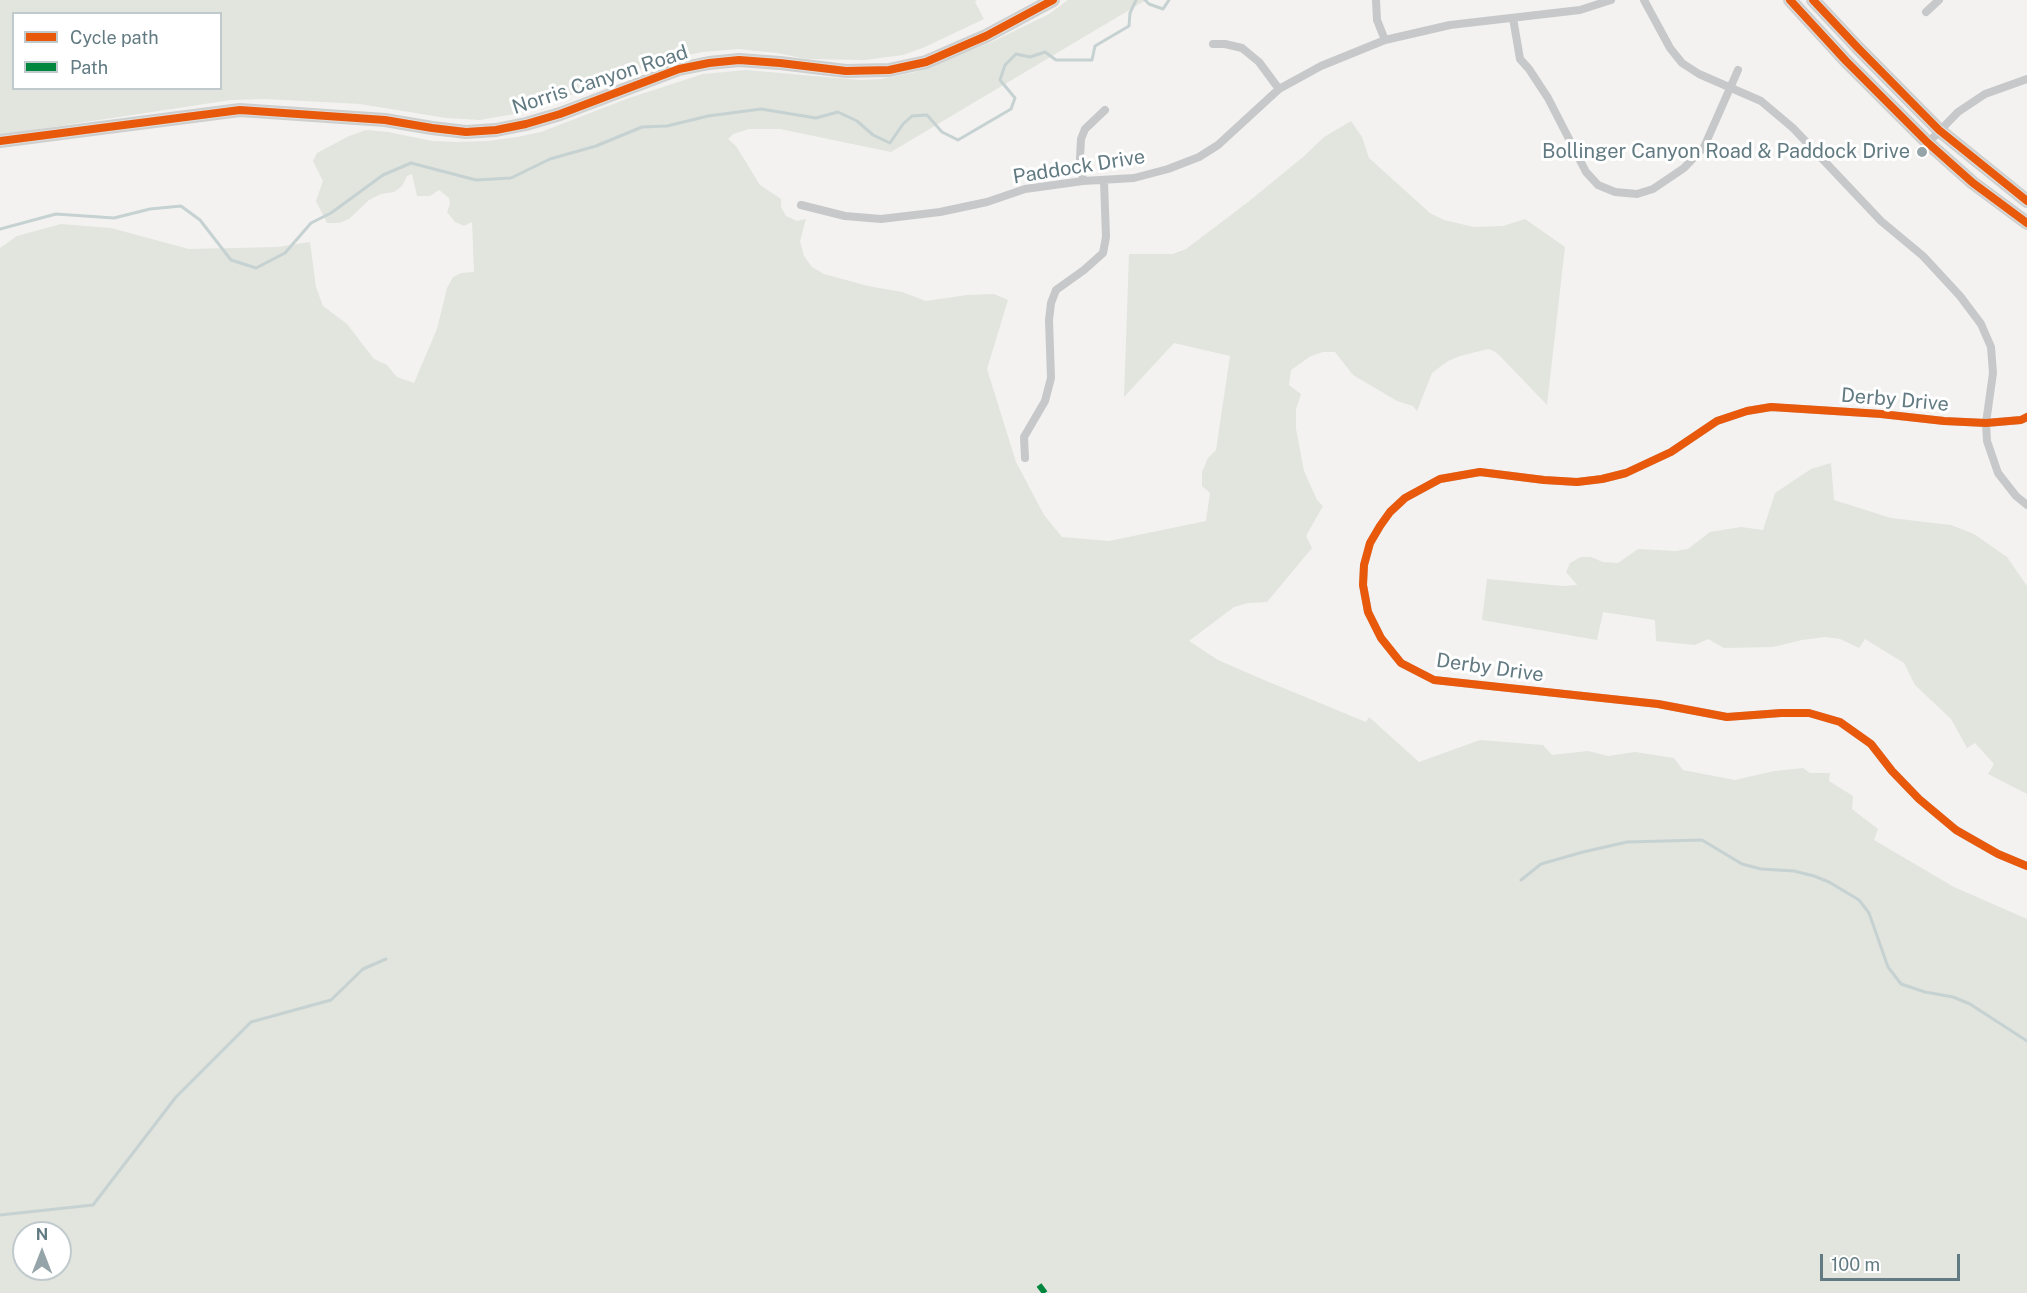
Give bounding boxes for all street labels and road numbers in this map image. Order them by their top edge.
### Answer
street label: Norris Canyon Road [509,40,691,120]
street label: Paddock Drive [1011,145,1147,189]
street label: Derby Drive [1840,383,1950,417]
street label: Derby Drive [1435,649,1545,687]

